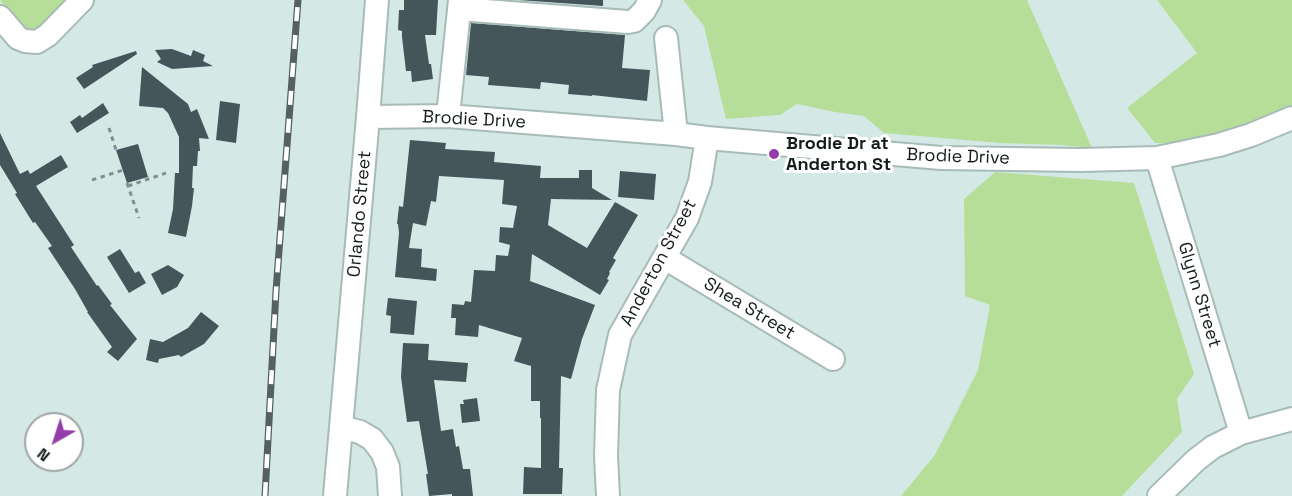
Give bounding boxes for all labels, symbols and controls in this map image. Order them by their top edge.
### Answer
street label: Brodie Drive [422,106,526,134]
place label: Brodie Dr at Anderton St [786,133,891,176]
street label: Brodie Drive [906,144,1010,170]
marker: Brodie Dr at Anderton St [767,147,781,161]
street label: Orlando Street [344,150,376,278]
street label: Anderton Street [616,196,702,330]
street label: Glynn Street [1173,240,1225,350]
street label: Shea Street [699,273,799,345]
north arrow [24,412,84,472]
text: N [33,443,54,466]

